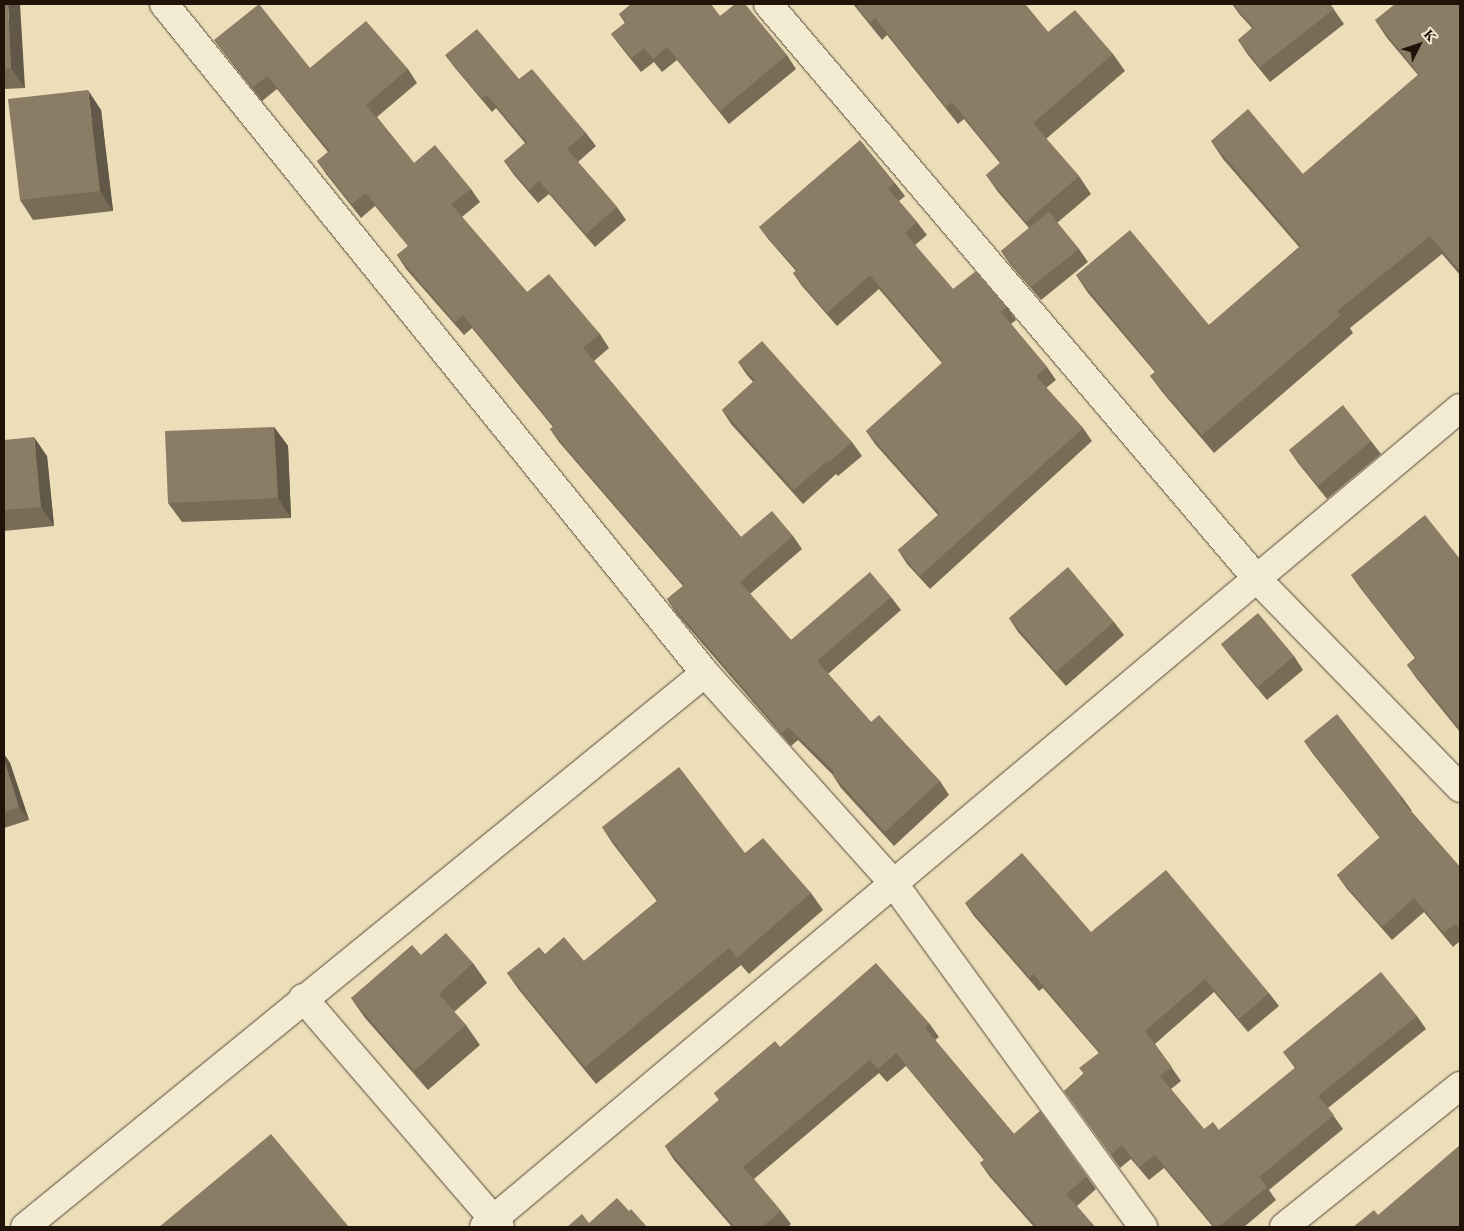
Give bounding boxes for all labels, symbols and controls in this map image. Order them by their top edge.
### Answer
north arrow [1394,20,1444,70]
text: K [1420,25,1441,45]

